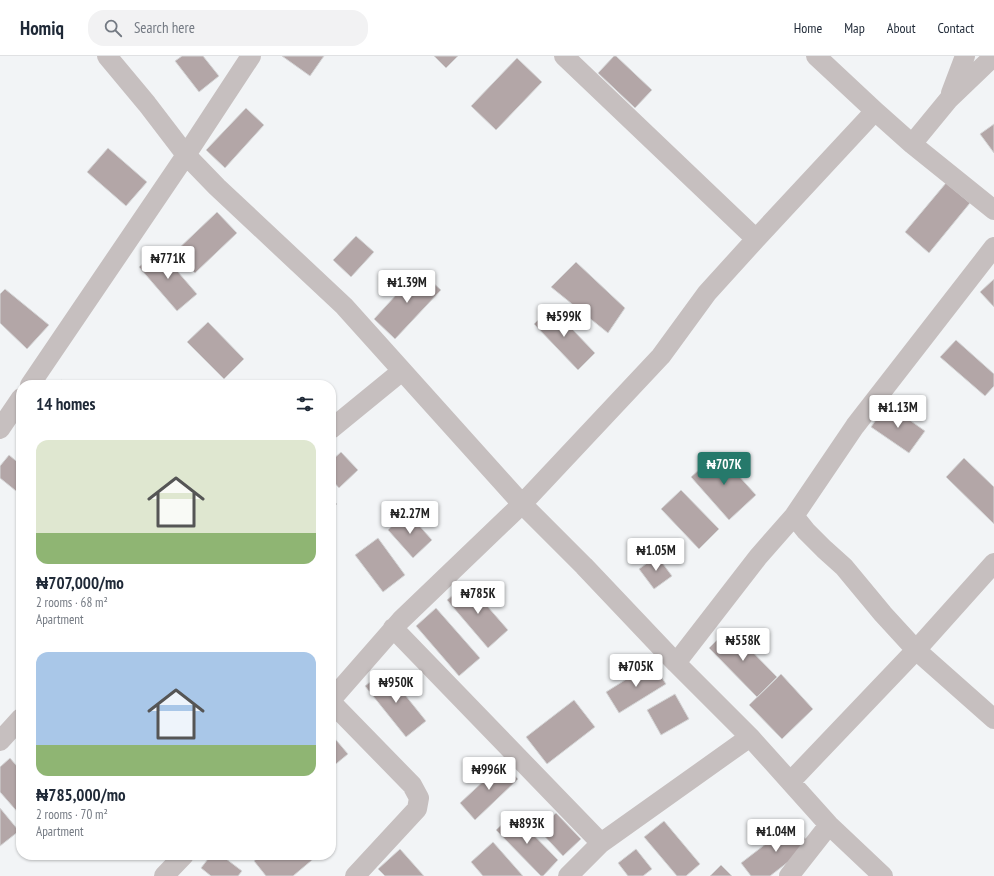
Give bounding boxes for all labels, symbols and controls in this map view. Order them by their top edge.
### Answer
search box [88,10,368,46]
text: Homiq [20,16,64,40]
icon: search [102,17,124,39]
text: Search here [134,18,195,37]
text: Home [794,19,822,37]
text: Map [844,19,865,37]
text: About [887,19,916,37]
text: Contact [938,19,974,37]
pin: ₦771K [140,246,196,280]
text: ₦771K [151,250,185,267]
pin: ₦1.39M [374,270,440,304]
text: ₦1.39M [387,274,427,291]
pin: ₦599K [536,304,592,338]
text: ₦599K [547,308,581,325]
text: 14 homes [36,393,95,415]
icon: filters [294,393,316,415]
pin: ₦1.13M [865,395,931,429]
text: ₦1.13M [878,399,918,416]
pin: ₦707K [696,452,752,486]
text: ₦707K [707,456,741,473]
icon: home [140,466,212,538]
pin: ₦2.27M [377,501,443,535]
text: ₦2.27M [390,505,430,522]
pin: ₦1.05M [623,538,689,572]
text: ₦1.05M [636,542,676,559]
text: ₦707,000/mo [36,572,124,594]
pin: ₦785K [450,581,506,615]
text: ₦785K [461,585,495,602]
text: 2 rooms · 68 m² [36,594,108,611]
text: Apartment [36,611,84,628]
pin: ₦558K [715,628,771,662]
text: ₦558K [726,632,760,649]
pin: ₦705K [608,654,664,688]
text: ₦705K [619,658,653,675]
pin: ₦950K [368,670,424,704]
text: ₦950K [379,674,413,691]
icon: home [140,678,212,750]
pin: ₦996K [461,757,517,791]
text: ₦996K [472,761,506,778]
text: ₦785,000/mo [36,784,125,806]
text: 2 rooms · 70 m² [36,806,108,823]
pin: ₦893K [499,811,555,845]
text: ₦893K [510,815,544,832]
pin: ₦1.04M [743,819,809,853]
text: Apartment [36,823,84,840]
text: ₦1.04M [756,823,796,840]

